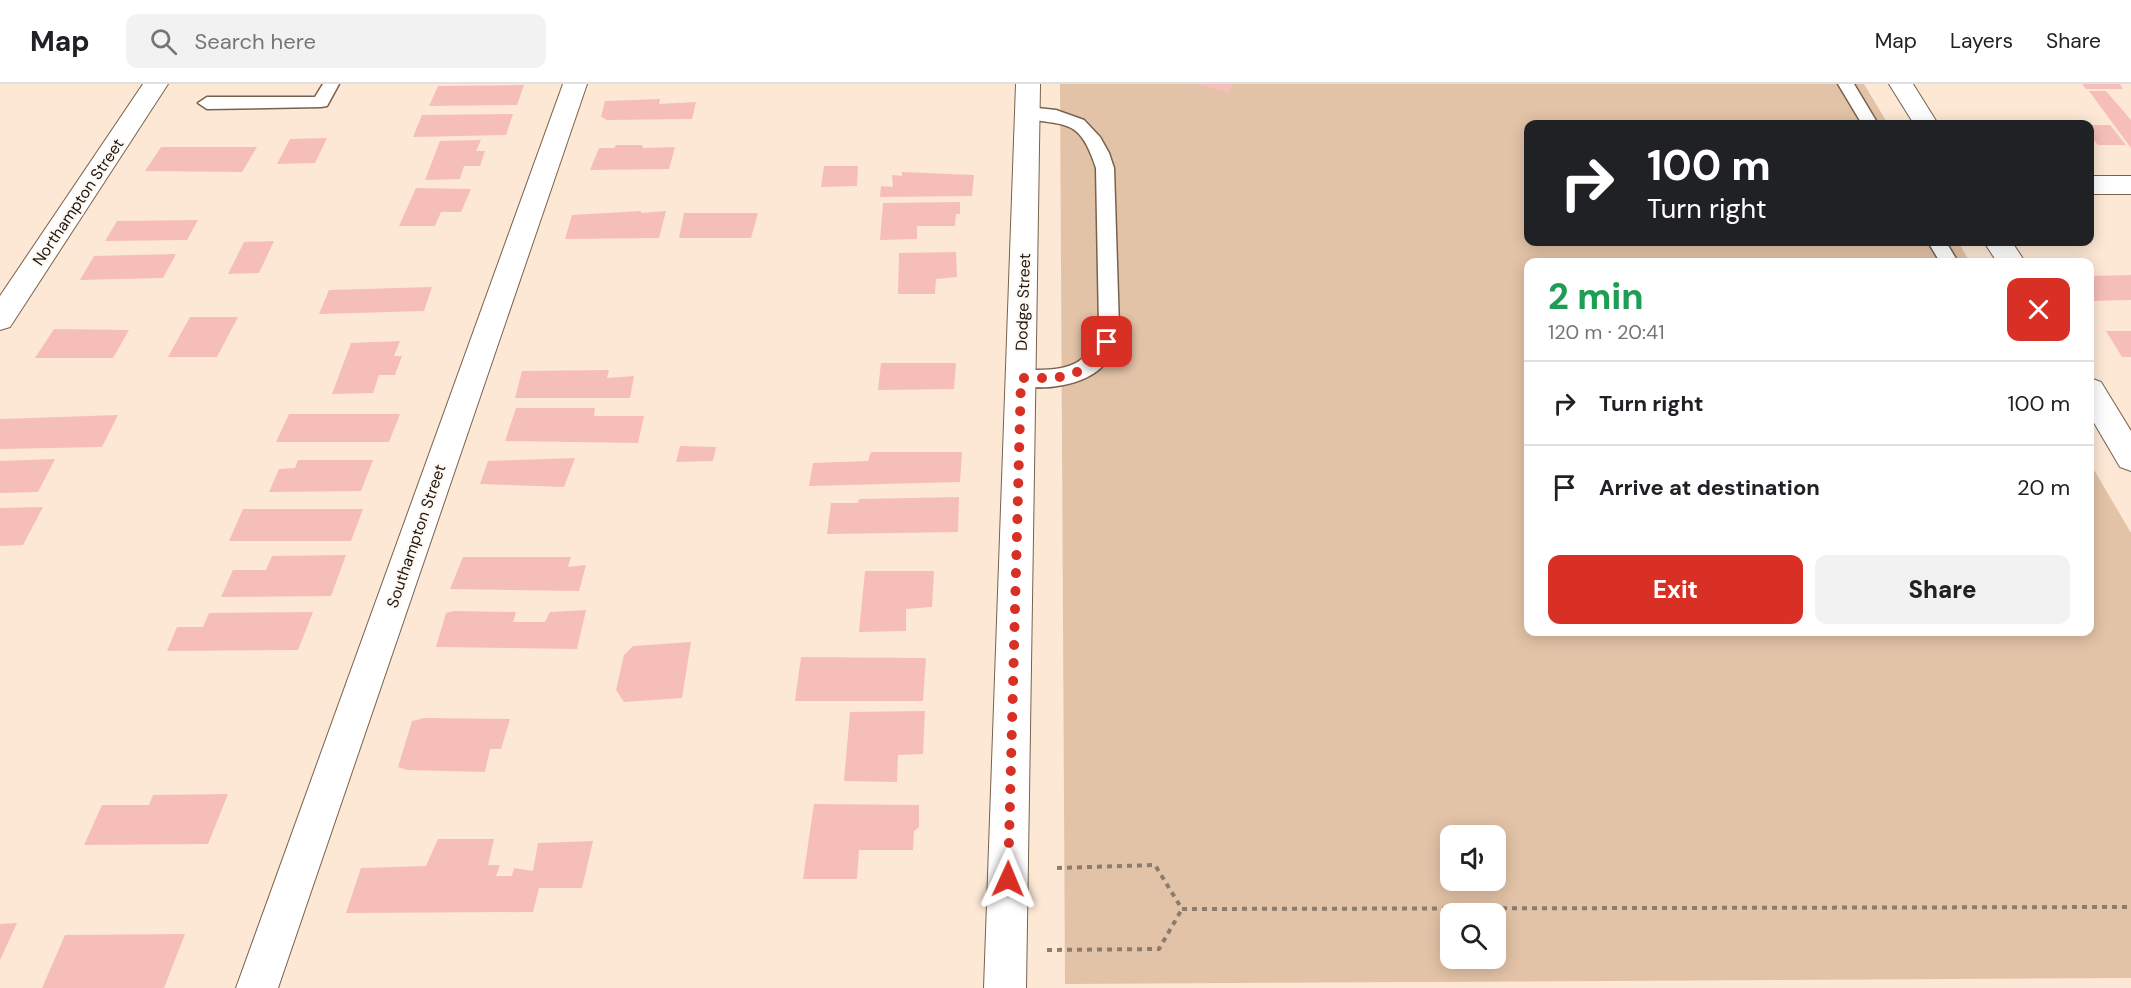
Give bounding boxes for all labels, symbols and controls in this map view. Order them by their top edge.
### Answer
search box [126,14,546,68]
text: Map [30,23,90,60]
icon: search [147,25,180,58]
text: Search here [195,27,316,56]
text: Map [1875,27,1917,55]
text: Layers [1950,27,2013,55]
text: Share [2046,27,2101,55]
street label: Northampton Street [28,134,128,270]
text: 100 m [1647,138,1771,193]
icon: right [1548,144,1626,222]
text: Turn right [1647,191,1767,226]
street label: Dodge Street [1011,253,1035,351]
text: 2 min [1548,273,1644,320]
button: close [2007,278,2070,341]
pin [1081,316,1132,367]
text: 120 m · 20:41 [1548,319,1664,345]
icon: arrive [1090,325,1123,358]
icon: right [1548,387,1581,420]
text: Turn right [1599,389,1704,418]
text: 100 m [2008,389,2070,418]
street label: Southampton Street [382,461,450,611]
icon: arrive [1548,471,1581,504]
text: Arrive at destination [1599,473,1820,502]
text: 20 m [2017,473,2070,502]
button: Exit [1548,555,1803,624]
button: Share [1815,555,2070,624]
map controls [1440,825,1506,969]
button: sound [1440,825,1506,891]
position arrow [976,847,1040,911]
button: search [1440,903,1506,969]

